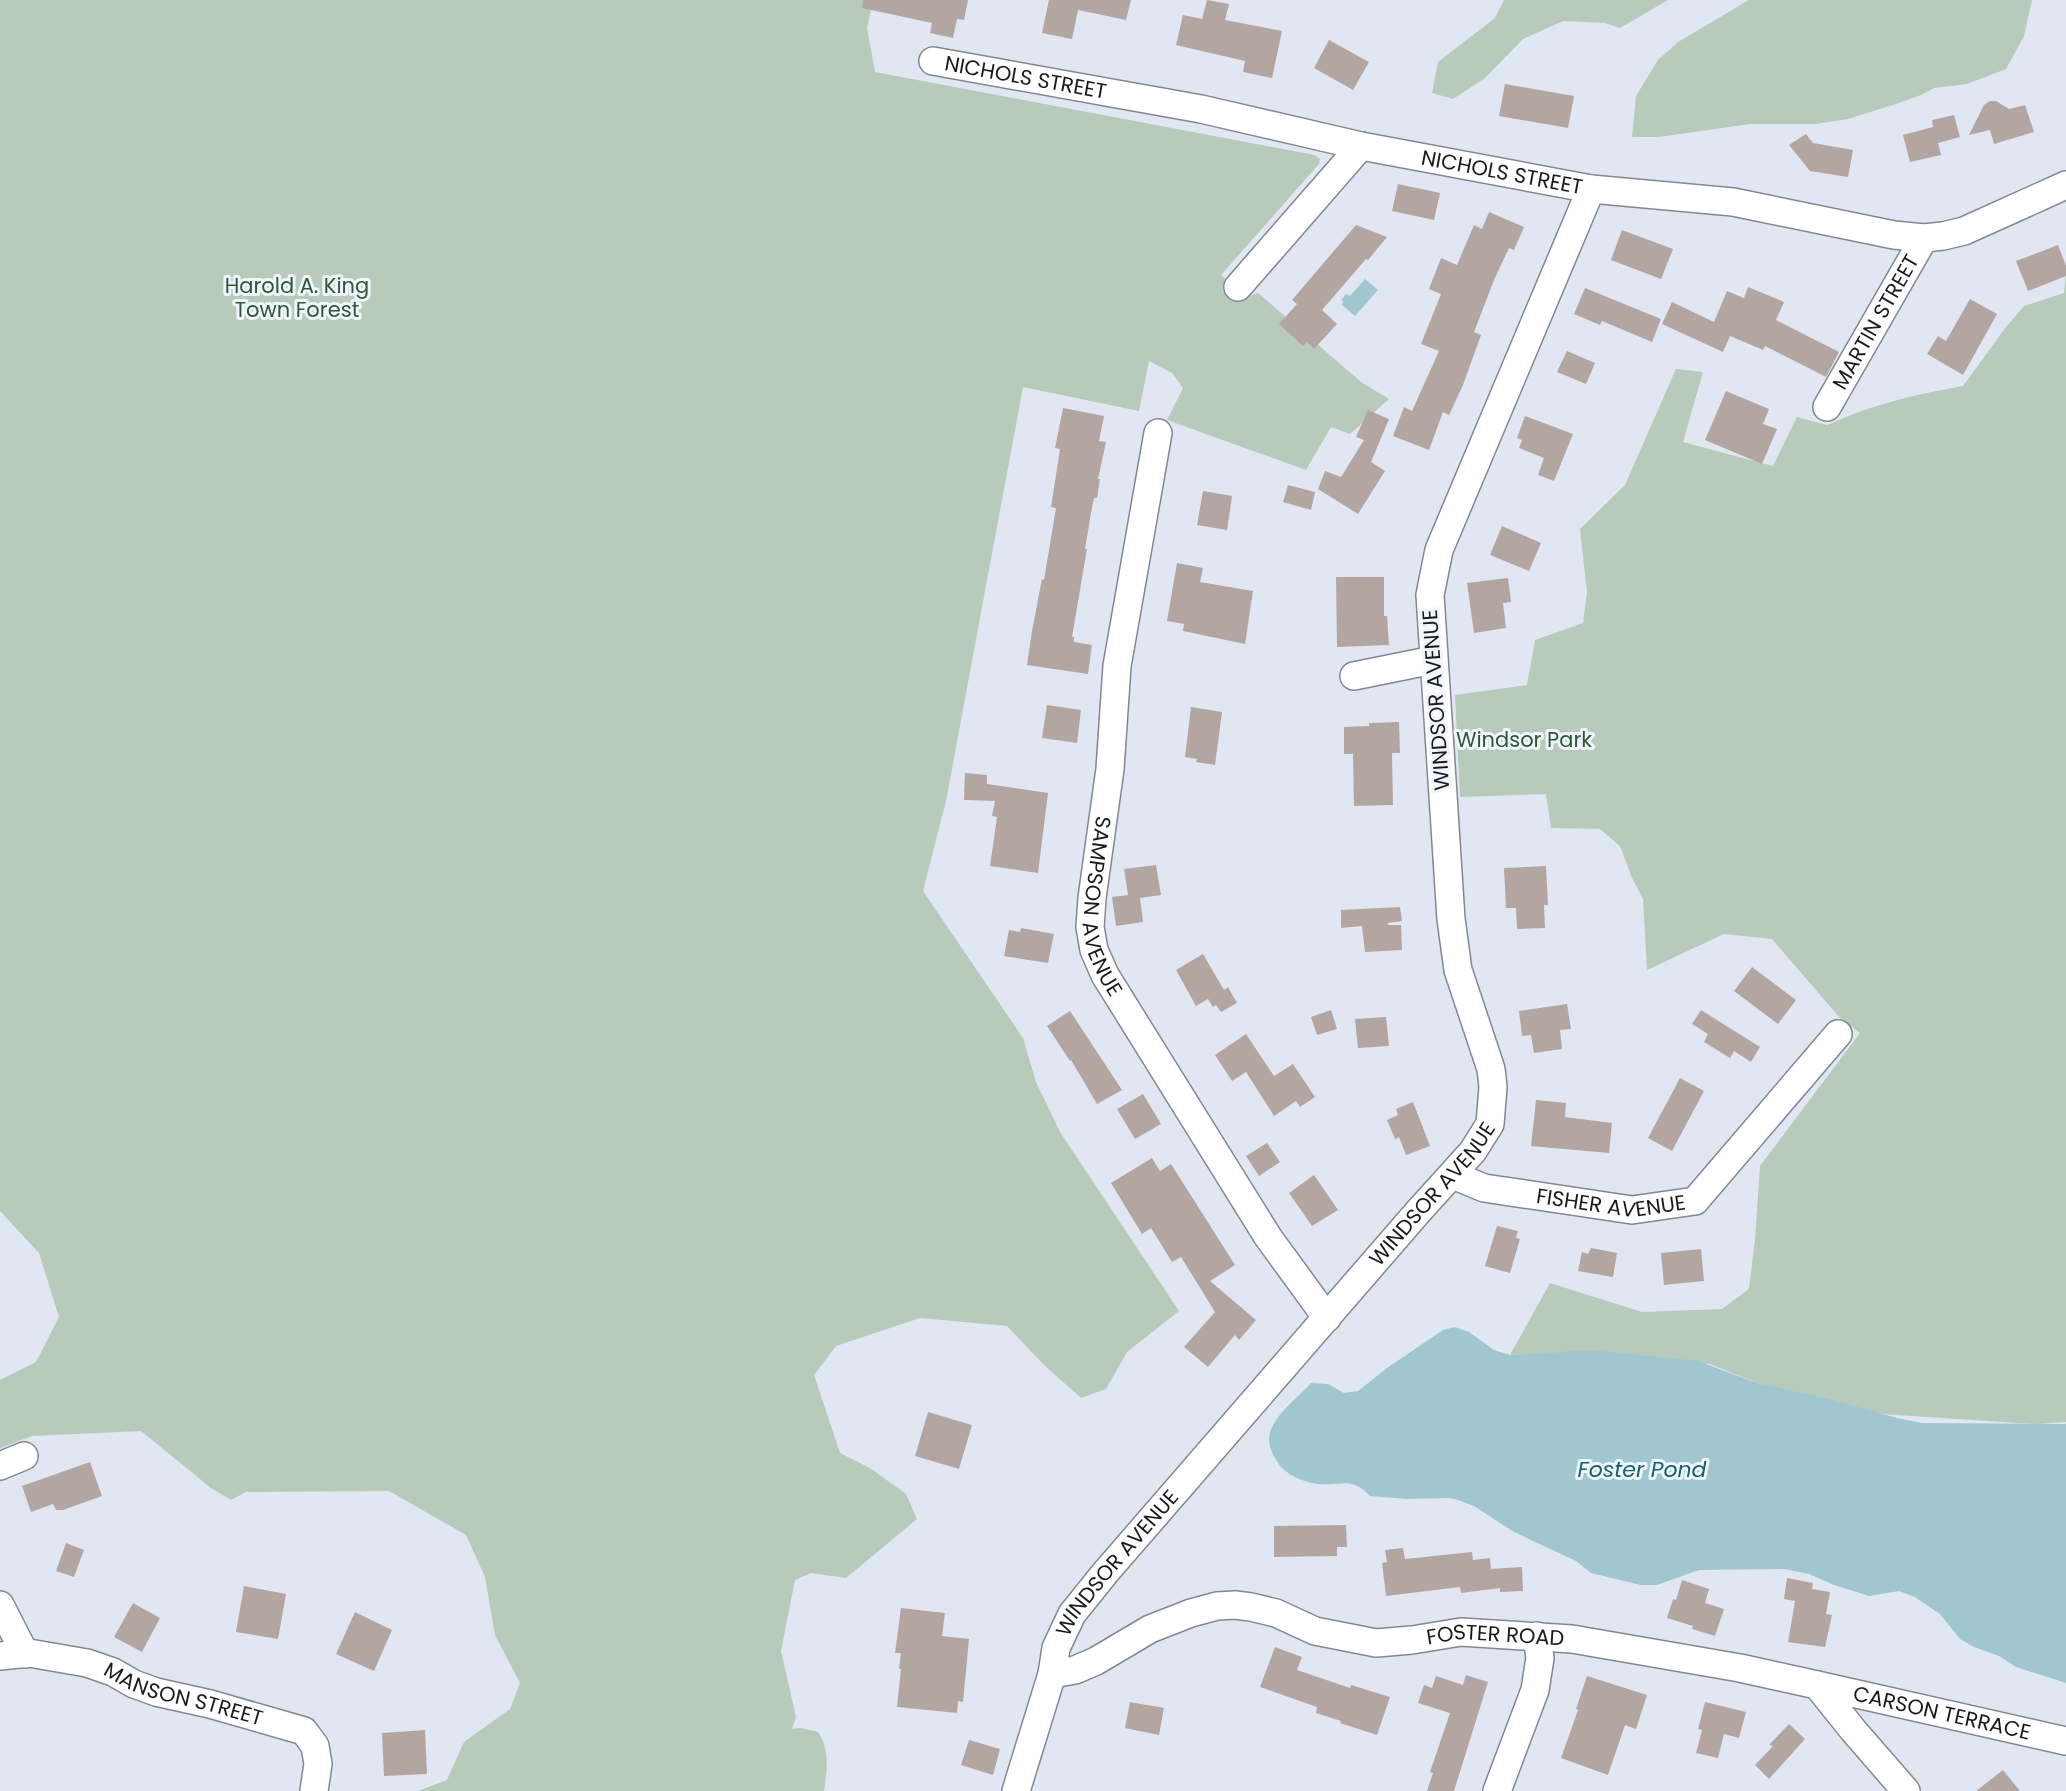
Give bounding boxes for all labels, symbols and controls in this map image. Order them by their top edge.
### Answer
street label: NICHOLS STREET [943,48,1109,106]
street label: NICHOLS STREET [1419,143,1585,201]
street label: MARTIN STREET [1825,249,1926,395]
park label: Harold A. King Town Forest [225,271,369,324]
street label: WINDSOR AVENUE [1415,609,1456,791]
park label: Windsor Park [1456,725,1592,754]
street label: SAMPSON AVENUE [1075,814,1130,1002]
street label: WINDSOR AVENUE [1362,1116,1502,1272]
street label: FISHER AVENUE [1534,1181,1688,1224]
water label: Foster Pond [1578,1454,1707,1485]
street label: WINDSOR AVENUE [1049,1483,1185,1641]
street label: FOSTER ROAD [1424,1616,1565,1652]
street label: MANSON STREET [99,1655,266,1732]
street label: CARSON TERRACE [1850,1679,2034,1747]

